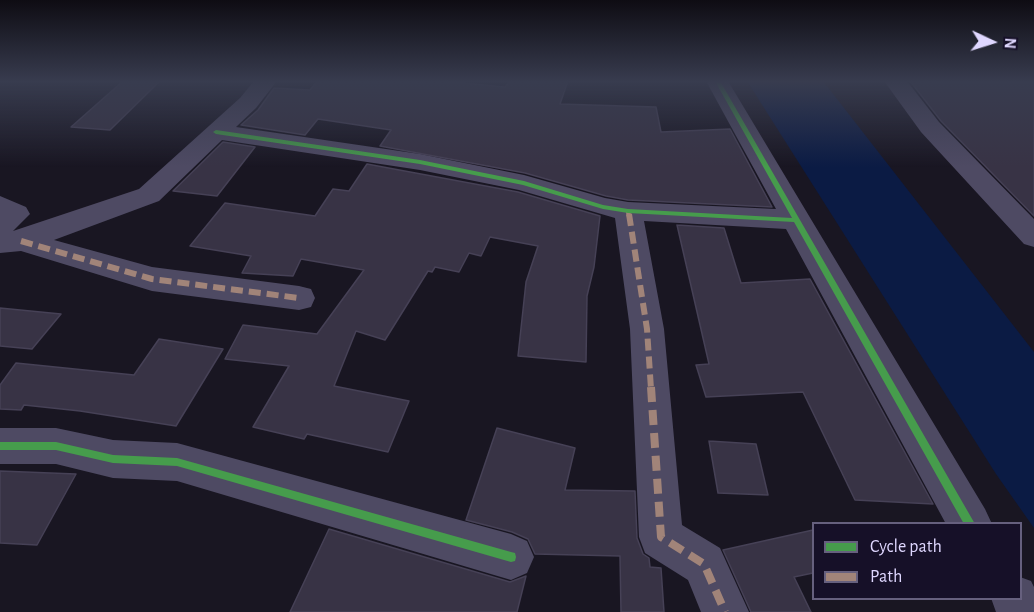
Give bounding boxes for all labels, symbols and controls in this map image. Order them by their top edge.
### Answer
north arrow [962,12,1022,72]
text: N [1002,37,1018,49]
legend [812,522,1022,600]
text: Cycle path [870,538,942,556]
text: Path [870,568,902,586]

